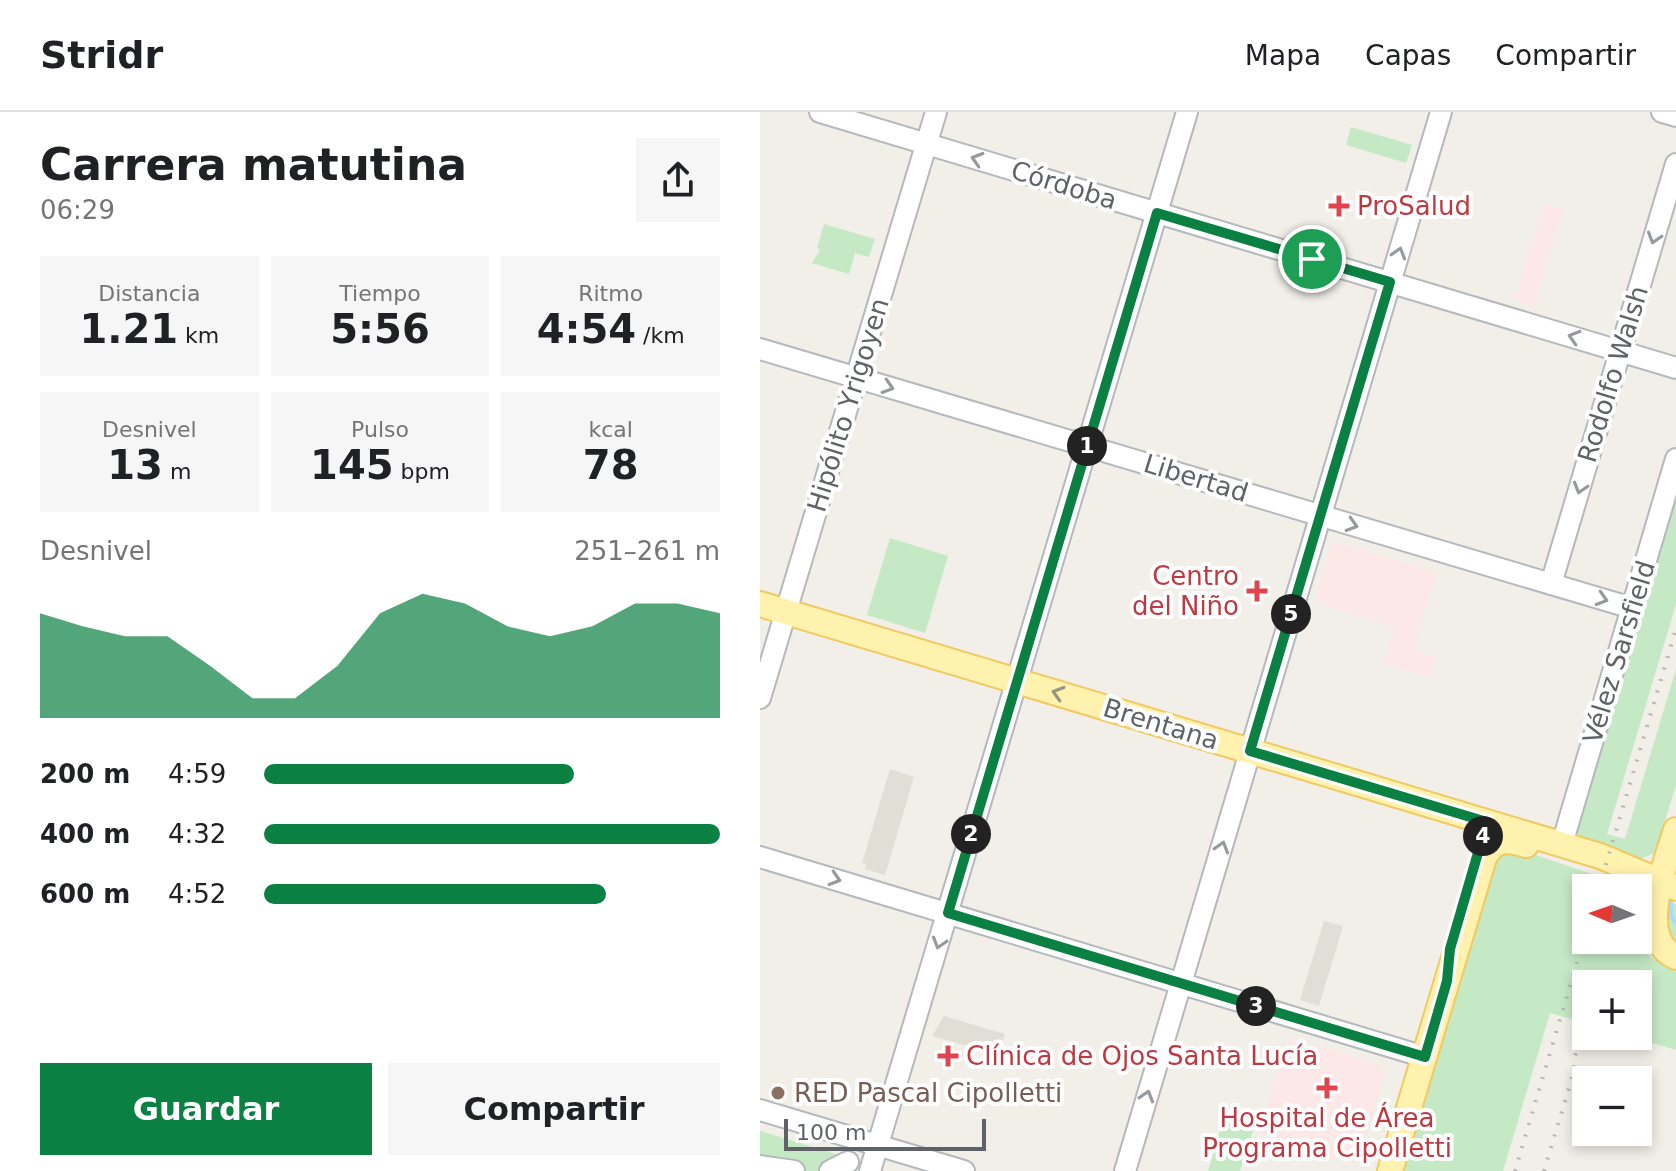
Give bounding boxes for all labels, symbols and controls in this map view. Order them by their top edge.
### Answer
text: Stridr [40,33,163,77]
text: Mapa [1245,39,1321,72]
text: Capas [1365,39,1451,72]
text: Compartir [1495,39,1636,72]
button: share [636,138,720,222]
text: Carrera matutina [40,139,467,190]
one-way arrow [970,152,984,168]
street label: Córdoba [1007,155,1121,215]
place label: ProSalud [1357,191,1471,221]
text: 06:29 [40,195,115,225]
marker: ProSalud [1328,195,1350,217]
pin [1278,225,1346,293]
one-way arrow [1647,231,1663,245]
icon: arrive [1290,237,1334,281]
one-way arrow [1390,246,1406,260]
text: Distancia [98,281,200,306]
text: Tiempo [339,281,421,306]
text: Ritmo [578,281,643,306]
street label: Rodolfo Walsh [1572,282,1654,466]
street label: Hipólito Yrigoyen [801,294,895,516]
text: 1.21 [79,306,178,352]
text: 5:56 [330,306,430,352]
text: 4:54 [537,306,636,352]
text: km [178,323,219,348]
text: /km [636,323,685,348]
one-way arrow [1568,330,1582,346]
one-way arrow [881,378,895,394]
text: Desnivel [102,417,197,442]
text: Pulso [351,417,409,442]
text: kcal [588,417,633,442]
pin: 1 [1067,426,1107,466]
text: 1 [1079,433,1095,458]
text: 13 [107,442,163,488]
text: 145 [310,442,394,488]
text: 78 [583,442,639,488]
street label: Libertad [1140,448,1252,508]
text: m [163,459,191,484]
text: bpm [394,459,450,484]
one-way arrow [1573,480,1589,494]
one-way arrow [1345,516,1359,532]
text: Desnivel [40,536,152,566]
text: 251–261 m [574,536,720,566]
street label: Vélez Sarsfield [1577,557,1661,747]
place label: Centro del Niño [1132,561,1239,621]
marker: Centro del Niño [1246,580,1268,602]
one-way arrow [1594,590,1608,606]
pin: 5 [1271,594,1311,634]
text: 5 [1283,601,1299,626]
one-way arrow [1051,686,1065,702]
street label: Brentana [1100,692,1222,756]
text: 200 m [40,759,130,789]
text: 4:59 [168,759,226,789]
pin: 2 [951,814,991,854]
pin: 4 [1463,816,1503,856]
text: 400 m [40,819,130,849]
text: 4:32 [168,819,226,849]
text: 2 [963,821,979,846]
text: 4 [1475,823,1491,848]
one-way arrow [1213,841,1229,855]
one-way arrow [827,870,841,886]
north arrow [1572,874,1652,954]
map controls [1572,874,1652,1146]
text: 600 m [40,879,130,909]
text: 4:52 [168,879,226,909]
one-way arrow [932,936,948,950]
button: + [1572,970,1652,1050]
pin: 3 [1236,986,1276,1026]
text: 3 [1248,993,1264,1018]
place label: Clínica de Ojos Santa Lucía [966,1041,1318,1071]
marker: Clínica de Ojos Santa Lucía [937,1045,959,1067]
button: Guardar [40,1063,372,1155]
button: Compartir [388,1063,720,1155]
button: − [1572,1066,1652,1146]
marker: Hospital de Área Programa Cipolletti [1316,1077,1338,1099]
place label: RED Pascal Cipolletti [794,1078,1062,1108]
marker: RED Pascal Cipolletti [769,1084,787,1102]
one-way arrow [1138,1090,1154,1104]
place label: Hospital de Área Programa Cipolletti [1202,1102,1452,1163]
scale bar [784,1115,986,1151]
text: 100 m [796,1120,866,1145]

